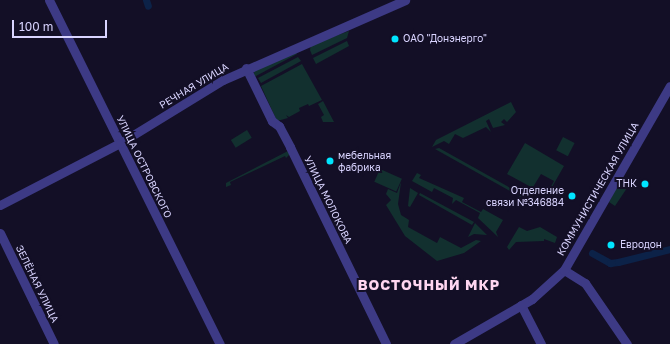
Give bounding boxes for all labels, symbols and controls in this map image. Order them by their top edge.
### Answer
scale bar [14,12,109,38]
text: 100 m [19,19,53,34]
place label: ОАО "Донэнерго" [403,33,487,45]
marker: ОАО "Донэнерго" [390,34,400,44]
street label: РЕЧНАЯ УЛИЦА [157,61,231,111]
street label: УЛИЦА ОСТРОВСКОГО [114,114,174,220]
street label: КОММУНИСТИЧЕСКАЯ УЛИЦА [555,120,641,258]
place label: мебельная фабрика [338,149,391,172]
street label: УЛИЦА МОЛОКОВА [302,154,354,246]
marker: мебельная фабрика [325,156,335,166]
place label: ТНК [616,178,637,190]
marker: ТНК [640,179,650,189]
place label: Отделение связи №346884 [486,184,564,208]
marker: Отделение связи №346884 [567,191,577,201]
marker: Евродон [605,239,617,251]
place label: Евродон [620,239,662,251]
street label: ЗЕЛЁНАЯ УЛИЦА [13,243,61,325]
district label: ВОСТОЧНЫЙ МКР [358,277,500,293]

